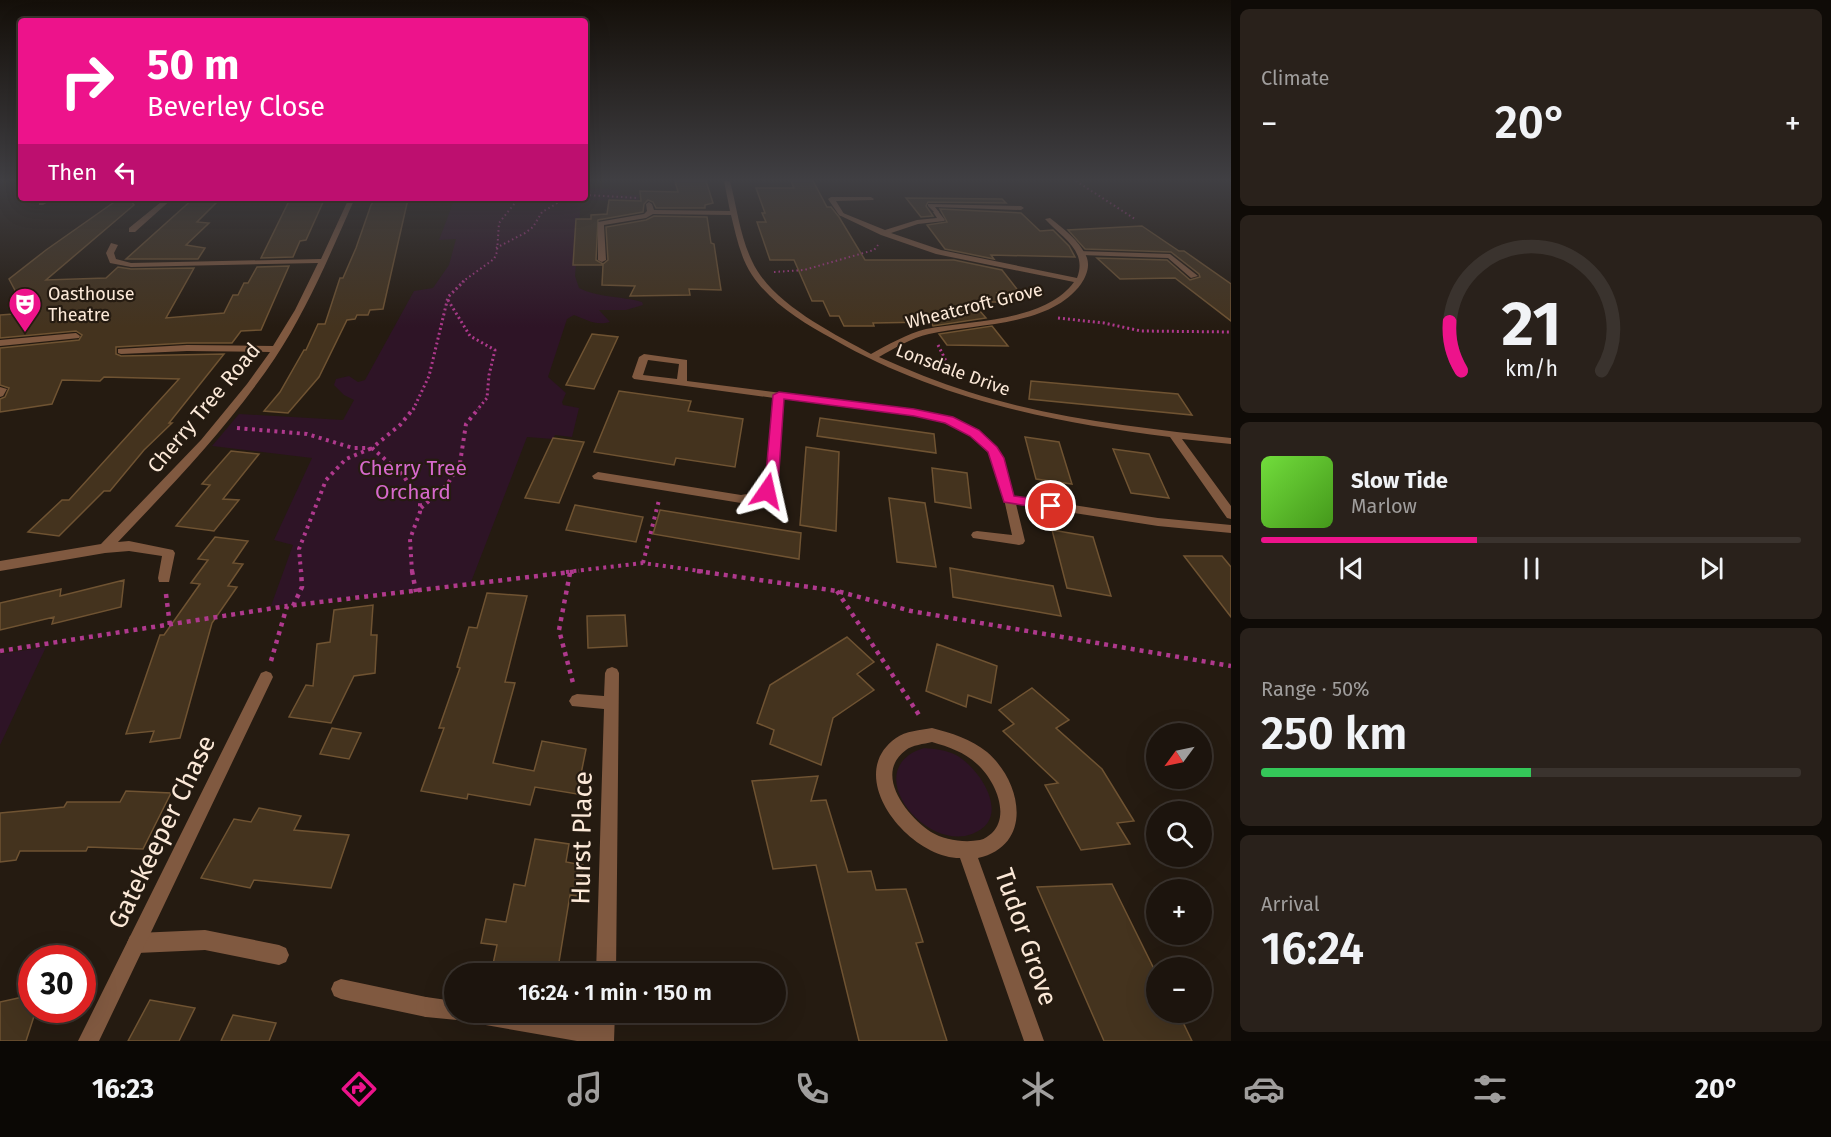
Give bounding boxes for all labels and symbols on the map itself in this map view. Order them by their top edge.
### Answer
street label: Wheatcroft Grove [903,278,1045,334]
place label: Oasthouse Theatre [48,283,135,326]
theatre icon: Oasthouse Theatre [7,286,43,333]
street label: Cherry Tree Road [142,338,266,478]
street label: Lonsdale Drive [893,339,1013,401]
park label: Cherry Tree Orchard [359,455,467,505]
position arrow [735,459,799,523]
pin [1025,480,1076,531]
north arrow [1146,723,1212,789]
street label: Gatekeeper Chase [102,730,222,934]
street label: Hurst Place [565,771,599,905]
street label: Tudor Grove [988,864,1064,1010]
speed limit sign: 30 [18,945,96,1023]

